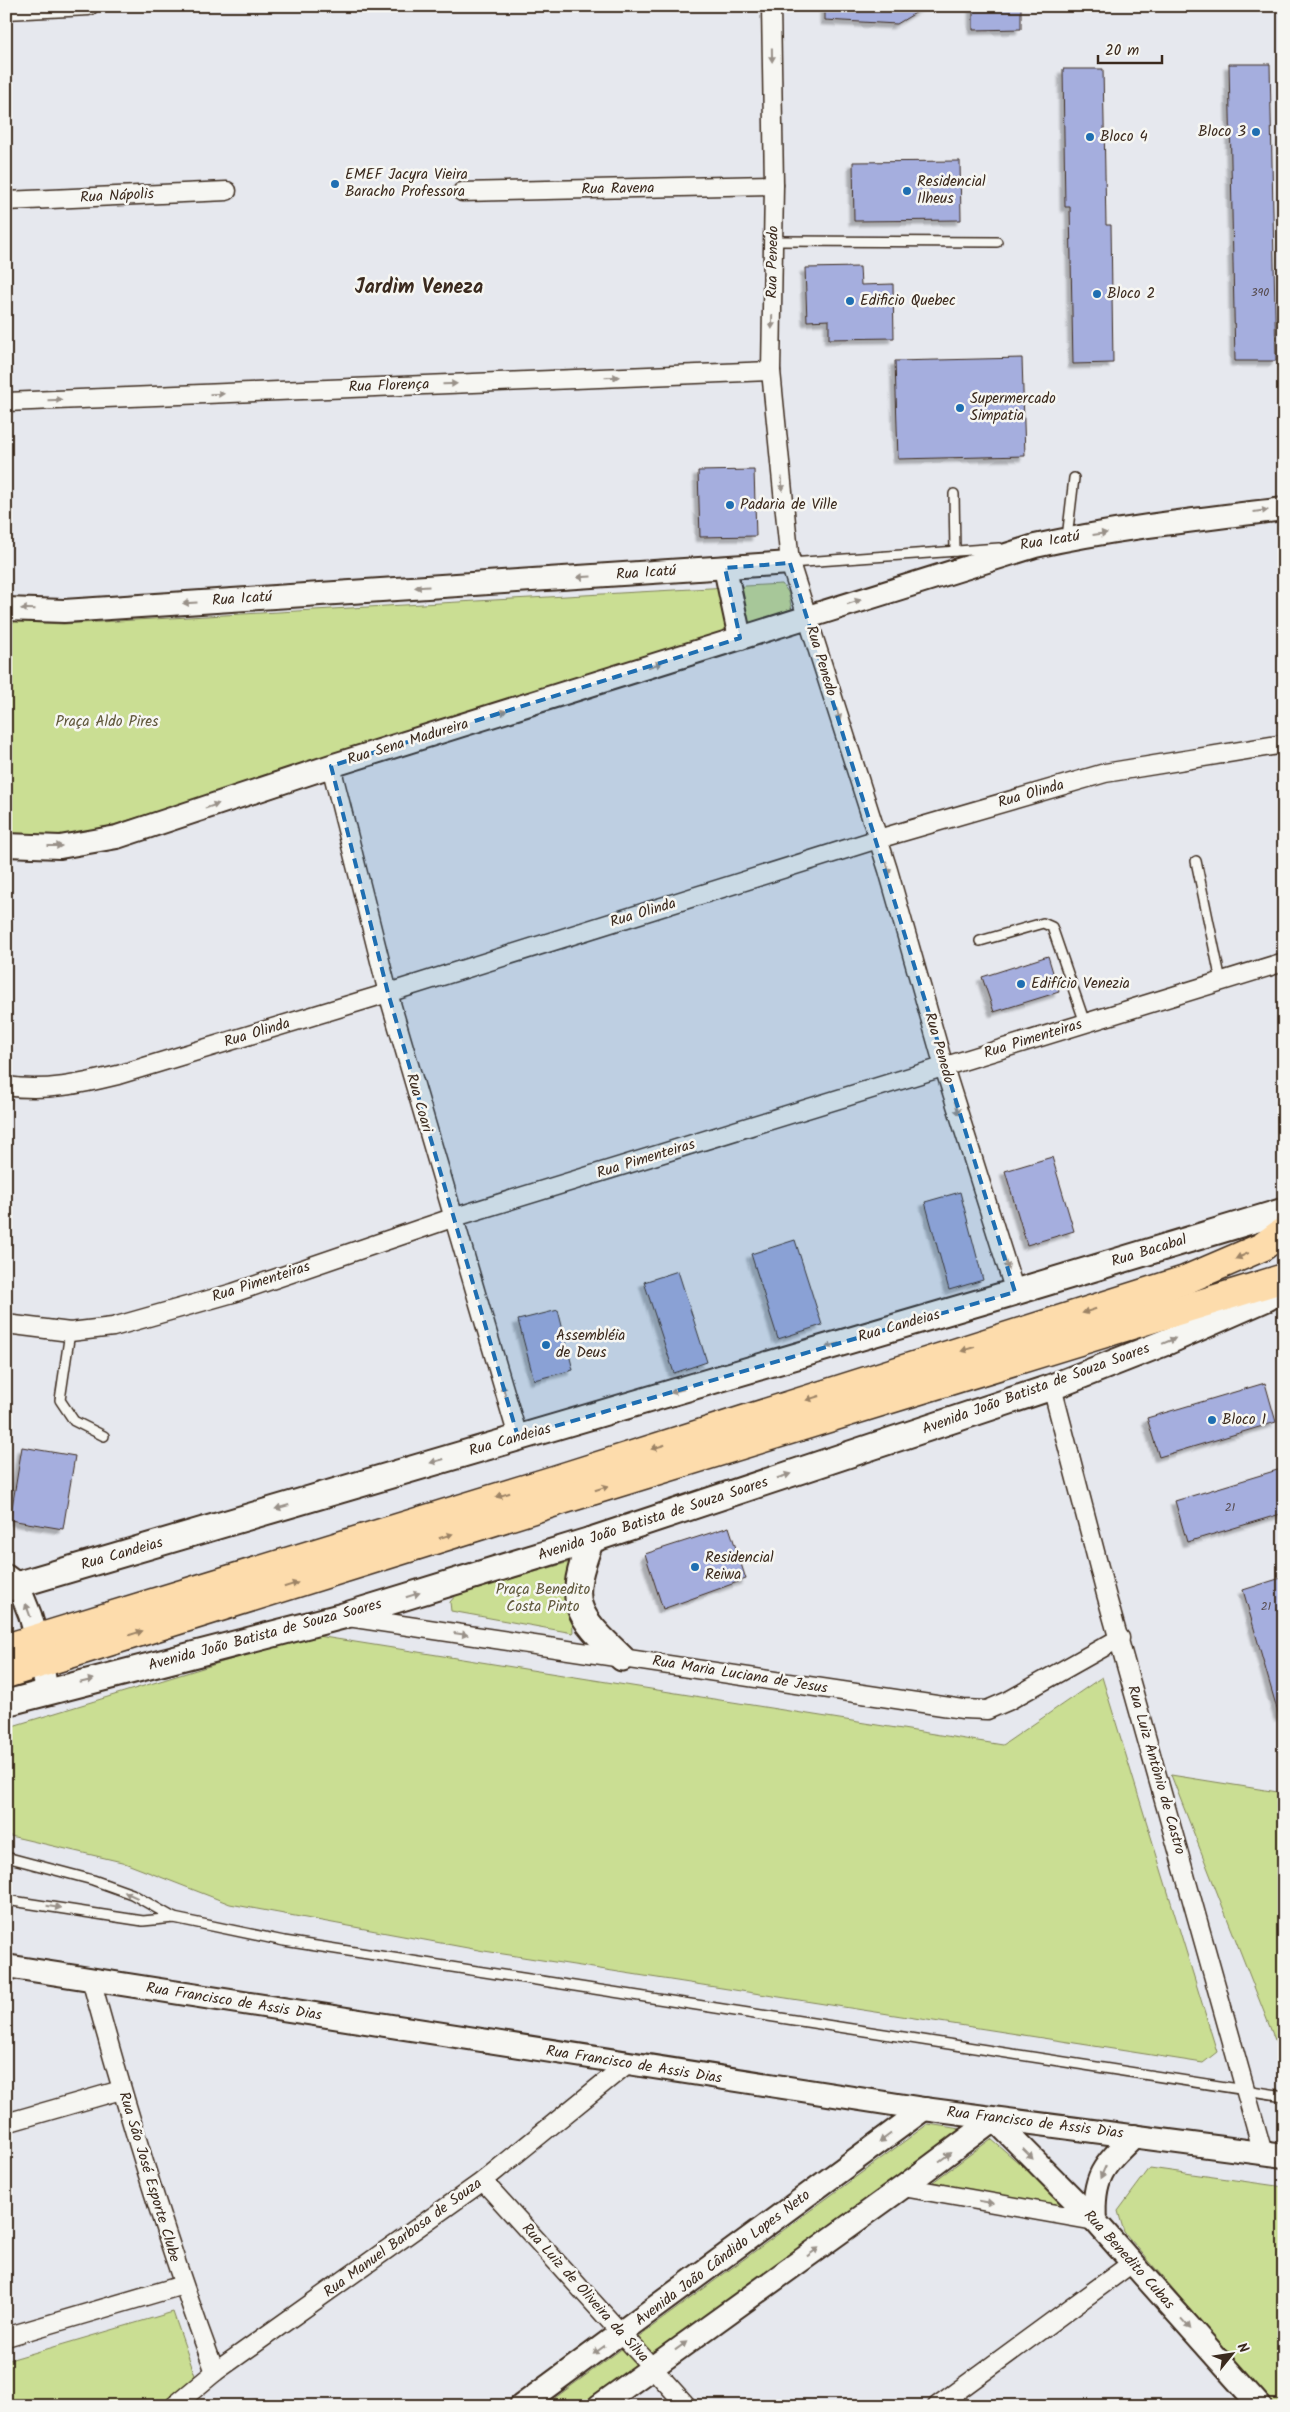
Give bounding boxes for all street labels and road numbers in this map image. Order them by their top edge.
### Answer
street label: Rua Ravena [581,176,655,202]
street label: Rua Nápolis [79,182,155,210]
street label: Rua Penedo [760,225,786,299]
street label: Rua Florença [348,373,430,399]
street label: Rua Icatú [1018,524,1082,558]
street label: Rua Icatú [615,559,678,587]
street label: Rua Icatú [211,585,274,613]
street label: Rua Penedo [799,623,843,700]
street label: Rua Sena Madureira [344,712,472,772]
street label: Rua Olinda [995,773,1067,815]
street label: Rua Olinda [607,892,679,934]
street label: Rua Penedo [917,1010,961,1087]
street label: Rua Olinda [221,1012,293,1054]
street label: Rua Pimenteiras [981,1012,1086,1065]
street label: Rua Coari [399,1071,439,1137]
street label: Rua Pimenteiras [594,1132,699,1185]
street label: Rua Bacabal [1108,1228,1190,1274]
street label: Rua Pimenteiras [209,1255,314,1309]
street label: Rua Candeias [855,1303,943,1349]
street label: Avenida João Batista de Souza Soares [919,1336,1154,1441]
street label: Rua Candeias [466,1417,554,1463]
street label: Avenida João Batista de Souza Soares [535,1470,772,1568]
street label: Rua Candeias [78,1531,166,1577]
street label: Avenida João Batista de Souza Soares [146,1592,385,1678]
street label: Rua Maria Luciana de Jesus [651,1649,830,1701]
street label: Rua Luiz Antônio de Castro [1120,1683,1192,1858]
street label: Rua Francisco de Assis Dias [144,1976,324,2028]
street label: Rua Francisco de Assis Dias [544,2039,724,2091]
street label: Rua São José Esporte Clube [112,2089,186,2265]
street label: Rua Francisco de Assis Dias [945,2100,1125,2146]
street label: Rua Manuel Barbosa de Souza [319,2172,487,2304]
street label: Avenida João Cândido Lopes Neto [630,2184,816,2332]
street label: Rua Benedito Cubas [1078,2205,1181,2316]
street label: Rua Luiz de Oliveira da Silva [515,2218,655,2368]

